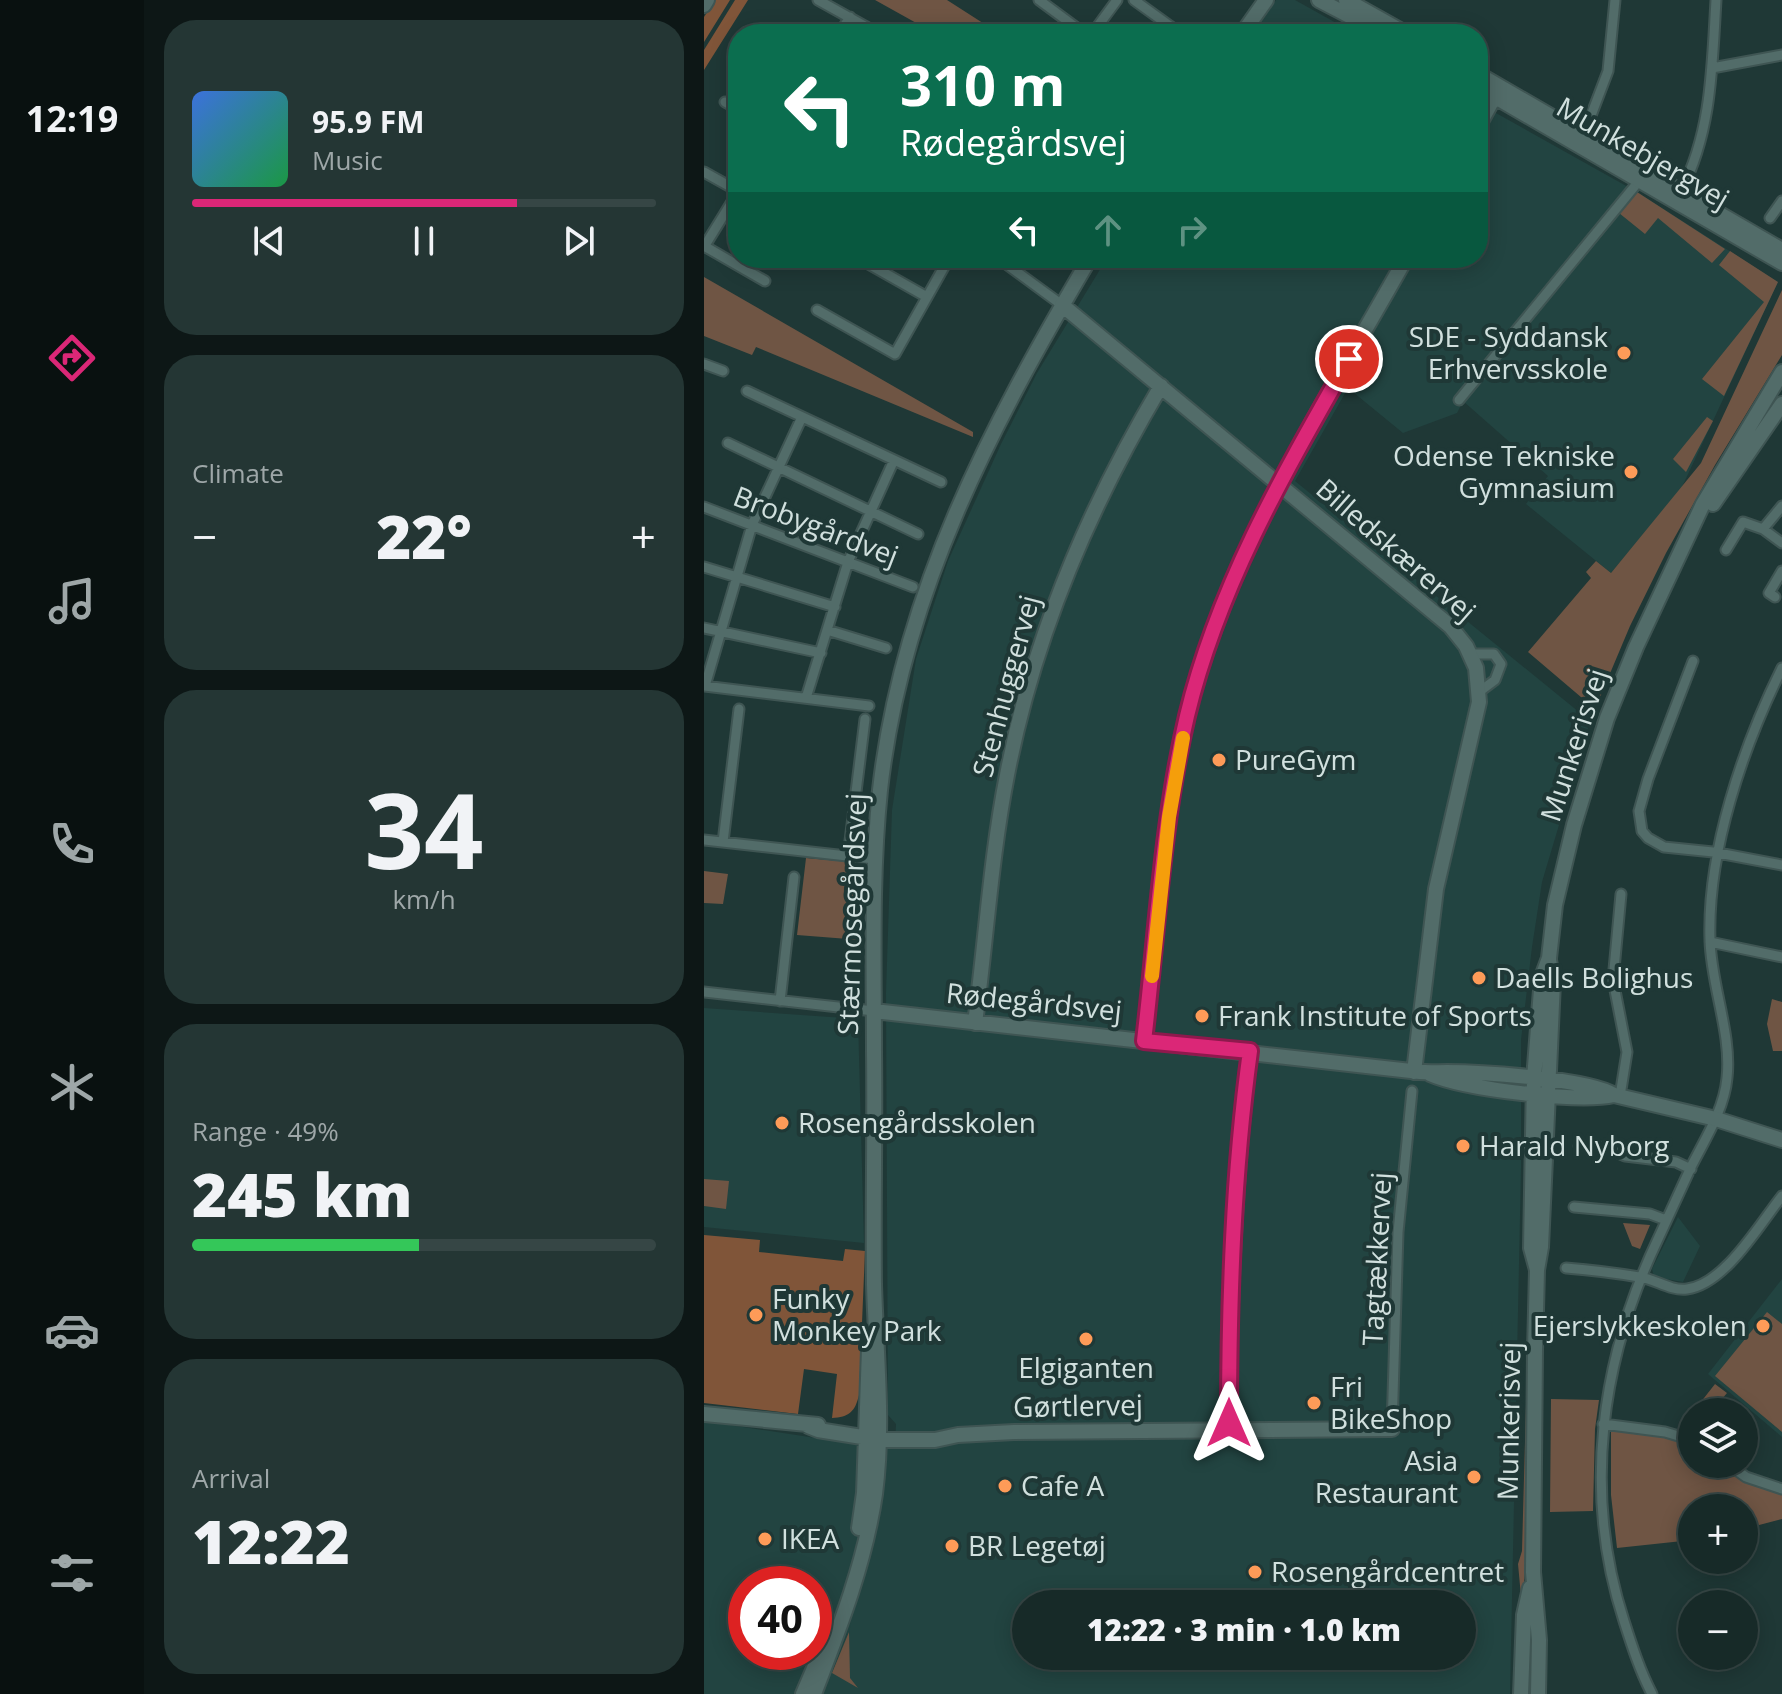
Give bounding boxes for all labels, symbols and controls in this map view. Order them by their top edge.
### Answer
text: 310 m [900,46,1066,122]
icon: left [768,56,872,160]
street label: Munkebjergvej [1550,87,1737,217]
text: 12:19 [26,94,118,143]
text: 95.9 FM [312,101,425,142]
text: Rødegårdsvej [900,118,1127,167]
text: Music [312,142,383,178]
icon: left [1002,208,1046,252]
icon: ahead [1086,208,1130,252]
icon: right [1170,208,1214,252]
icon: previous [247,219,291,263]
icon: pause [402,219,446,263]
icon: next [557,219,601,263]
place label: SDE - Syddansk Erhvervsskole [1409,317,1608,387]
pin [1315,325,1383,393]
icon: directions [44,330,100,386]
icon: arrive [1327,337,1371,381]
marker: SDE - Syddansk Erhvervsskole [1615,344,1633,362]
place label: Odense Tekniske Gymnasium [1393,436,1615,506]
text: Climate [192,455,284,491]
marker: Odense Tekniske Gymnasium [1622,463,1640,481]
street label: Billedskærervej [1309,469,1484,629]
street label: Brobygårdvej [728,476,904,574]
text: 22° [376,495,472,577]
text: − [192,506,217,566]
text: + [631,506,656,566]
icon: music [44,573,100,629]
street label: Stenhuggervej [962,591,1048,781]
street label: Munkerisvej [1530,663,1616,826]
place label: PureGym [1235,740,1357,778]
marker: PureGym [1210,751,1228,769]
text: 34 [365,758,483,899]
street label: Stærmosegårdsvej [828,792,874,1036]
icon: phone [44,816,100,872]
text: km/h [392,881,456,917]
place label: Daells Bolighus [1495,958,1693,996]
marker: Daells Bolighus [1470,969,1488,987]
street label: Rødegårdsvej [944,973,1124,1029]
place label: Frank Institute of Sports [1218,996,1532,1034]
marker: Frank Institute of Sports [1193,1007,1211,1025]
icon: climate [44,1059,100,1115]
place label: Rosengårdsskolen [798,1103,1036,1141]
text: Range · 49% [192,1113,339,1149]
marker: Rosengårdsskolen [773,1114,791,1132]
place label: Harald Nyborg [1479,1126,1669,1164]
marker: Harald Nyborg [1454,1137,1472,1155]
text: 245 km [192,1153,413,1235]
street label: Tagtækkervej [1352,1171,1400,1347]
place label: Funky Monkey Park [772,1279,942,1349]
icon: car [44,1302,100,1358]
marker: Funky Monkey Park [747,1306,765,1324]
place label: Ejerslykkeskolen [1533,1306,1747,1344]
marker: Ejerslykkeskolen [1754,1317,1772,1335]
marker: Elgiganten [1077,1330,1095,1348]
street label: Munkerisvej [1488,1341,1528,1501]
place label: Elgiganten [1018,1348,1154,1386]
place label: Fri BikeShop [1330,1367,1452,1437]
position arrow [1187,1381,1271,1465]
street label: Gørtlervej [1013,1385,1143,1425]
marker: Fri BikeShop [1305,1394,1323,1412]
map controls [1678,1398,1758,1670]
button: layers [1678,1398,1758,1478]
place label: Asia Restaurant [1315,1441,1458,1511]
text: Arrival [192,1460,270,1496]
place label: Cafe A [1021,1466,1105,1504]
marker: Asia Restaurant [1465,1468,1483,1486]
marker: Cafe A [996,1477,1014,1495]
button: + [1678,1494,1758,1574]
text: 12:22 [192,1500,350,1582]
place label: IKEA [781,1519,840,1557]
place label: BR Legetøj [968,1526,1106,1564]
marker: IKEA [756,1530,774,1548]
marker: BR Legetøj [943,1537,961,1555]
icon: filters [44,1545,100,1601]
place label: Rosengårdcentret [1271,1552,1504,1590]
marker: Rosengårdcentret [1246,1563,1264,1581]
speed limit sign: 40 [728,1566,832,1670]
button: − [1678,1590,1758,1670]
text: 12:22 · 3 min · 1.0 km [1087,1609,1401,1650]

